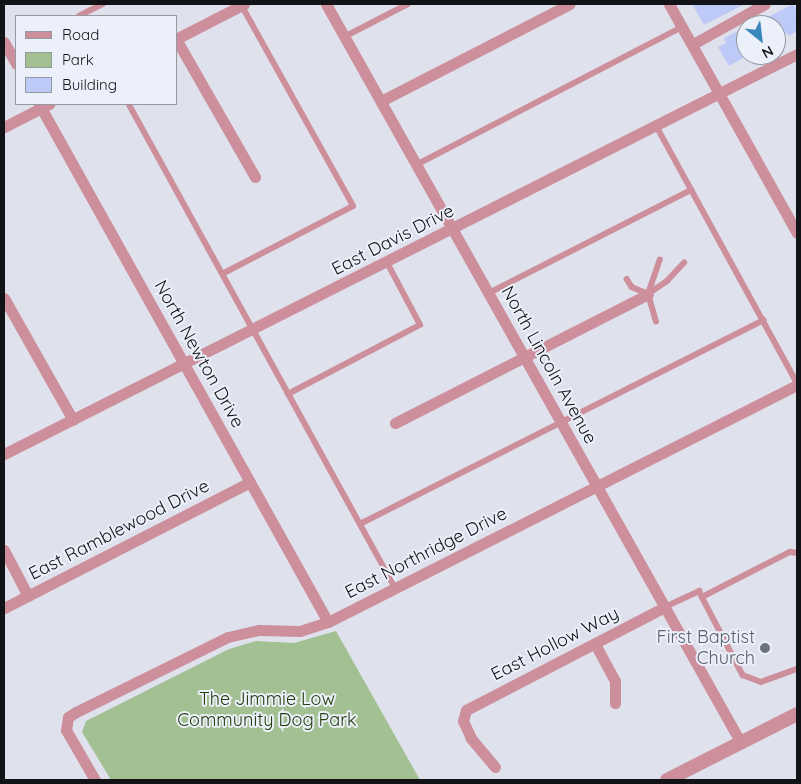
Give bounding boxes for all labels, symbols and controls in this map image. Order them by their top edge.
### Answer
legend [15,15,178,105]
north arrow [736,15,786,65]
text: Road [62,25,99,44]
text: N [759,42,777,63]
text: Park [62,50,94,69]
text: Building [62,75,117,94]
street label: East Davis Drive [328,200,458,280]
street label: North Newton Drive [149,276,249,432]
street label: North Lincoln Avenue [497,282,601,448]
street label: East Ramblewood Drive [25,475,213,585]
street label: East Northridge Drive [341,503,511,603]
street label: East Hollow Way [488,603,622,685]
place label: First Baptist Church [657,627,755,670]
marker: First Baptist Church [759,642,771,654]
park label: The Jimmie Low Community Dog Park [177,689,357,732]

